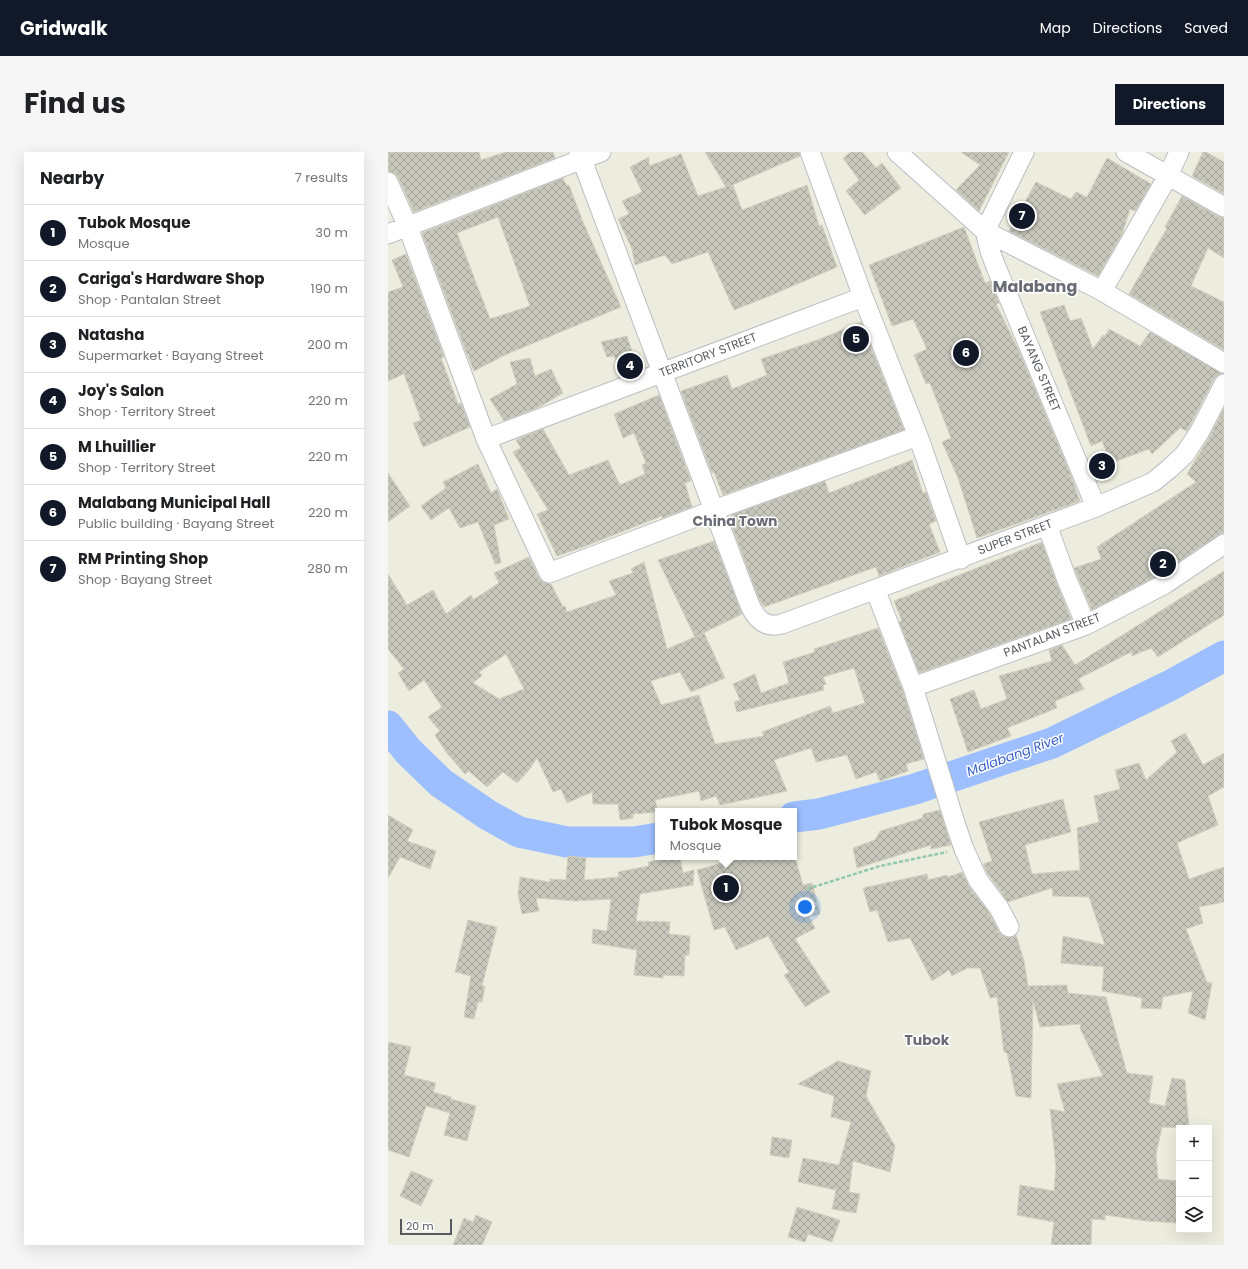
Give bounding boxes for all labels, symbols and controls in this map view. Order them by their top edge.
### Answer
text: Gridwalk [20,15,108,42]
text: Map [1040,18,1071,38]
text: Directions [1093,18,1162,38]
text: Saved [1184,18,1228,38]
text: Find us [24,84,126,123]
button: Directions [1115,84,1224,125]
text: Nearby [40,166,104,190]
text: 7 results [295,168,348,187]
pin: 7 [1009,201,1035,231]
text: Tubok Mosque [78,212,190,233]
text: 1 [51,223,55,242]
text: 30 m [315,223,348,242]
text: Mosque [78,234,129,253]
text: Cariga's Hardware Shop [78,268,265,289]
district label: Malabang [993,275,1077,298]
text: 2 [49,279,57,298]
text: 190 m [311,279,348,298]
text: Shop · Pantalan Street [78,290,221,309]
text: Natasha [78,324,144,345]
pin: 5 [843,324,869,354]
street label: BAYANG STREET [1014,324,1065,415]
street label: TERRITORY STREET [657,328,760,381]
text: 3 [49,335,57,354]
text: 200 m [307,335,348,354]
pin: 6 [953,338,979,368]
text: Supermarket · Bayang Street [78,346,263,365]
pin: 4 [617,351,643,381]
text: Joy's Salon [78,380,164,401]
text: 4 [49,391,57,410]
text: 220 m [308,391,348,410]
text: Shop · Territory Street [78,402,216,421]
text: M Lhuillier [78,436,156,457]
text: 5 [49,447,57,466]
text: 220 m [308,447,348,466]
pin: 3 [1089,451,1115,481]
text: Shop · Territory Street [78,458,216,477]
text: Malabang Municipal Hall [78,492,270,513]
text: 6 [49,503,57,522]
text: 220 m [308,503,348,522]
district label: China Town [693,511,777,531]
text: Public building · Bayang Street [78,514,274,533]
street label: SUPER STREET [975,514,1055,559]
text: RM Printing Shop [78,548,208,569]
pin: 2 [1150,549,1176,579]
text: 7 [50,559,56,578]
text: 280 m [307,559,348,578]
text: Shop · Bayang Street [78,570,212,589]
street label: PANTALAN STREET [1001,608,1103,661]
water label: Malabang River [964,728,1067,781]
popup [655,808,797,860]
text: Tubok Mosque [670,814,782,835]
text: Mosque [670,836,721,855]
pin: 1 [713,873,739,903]
your location [795,897,815,917]
district label: Tubok [905,1030,950,1050]
map controls [1176,1125,1212,1233]
button: + [1176,1125,1212,1161]
button: − [1176,1161,1212,1197]
button: layers [1176,1197,1212,1233]
scale bar [400,1217,452,1236]
text: 20 m [406,1218,434,1234]

